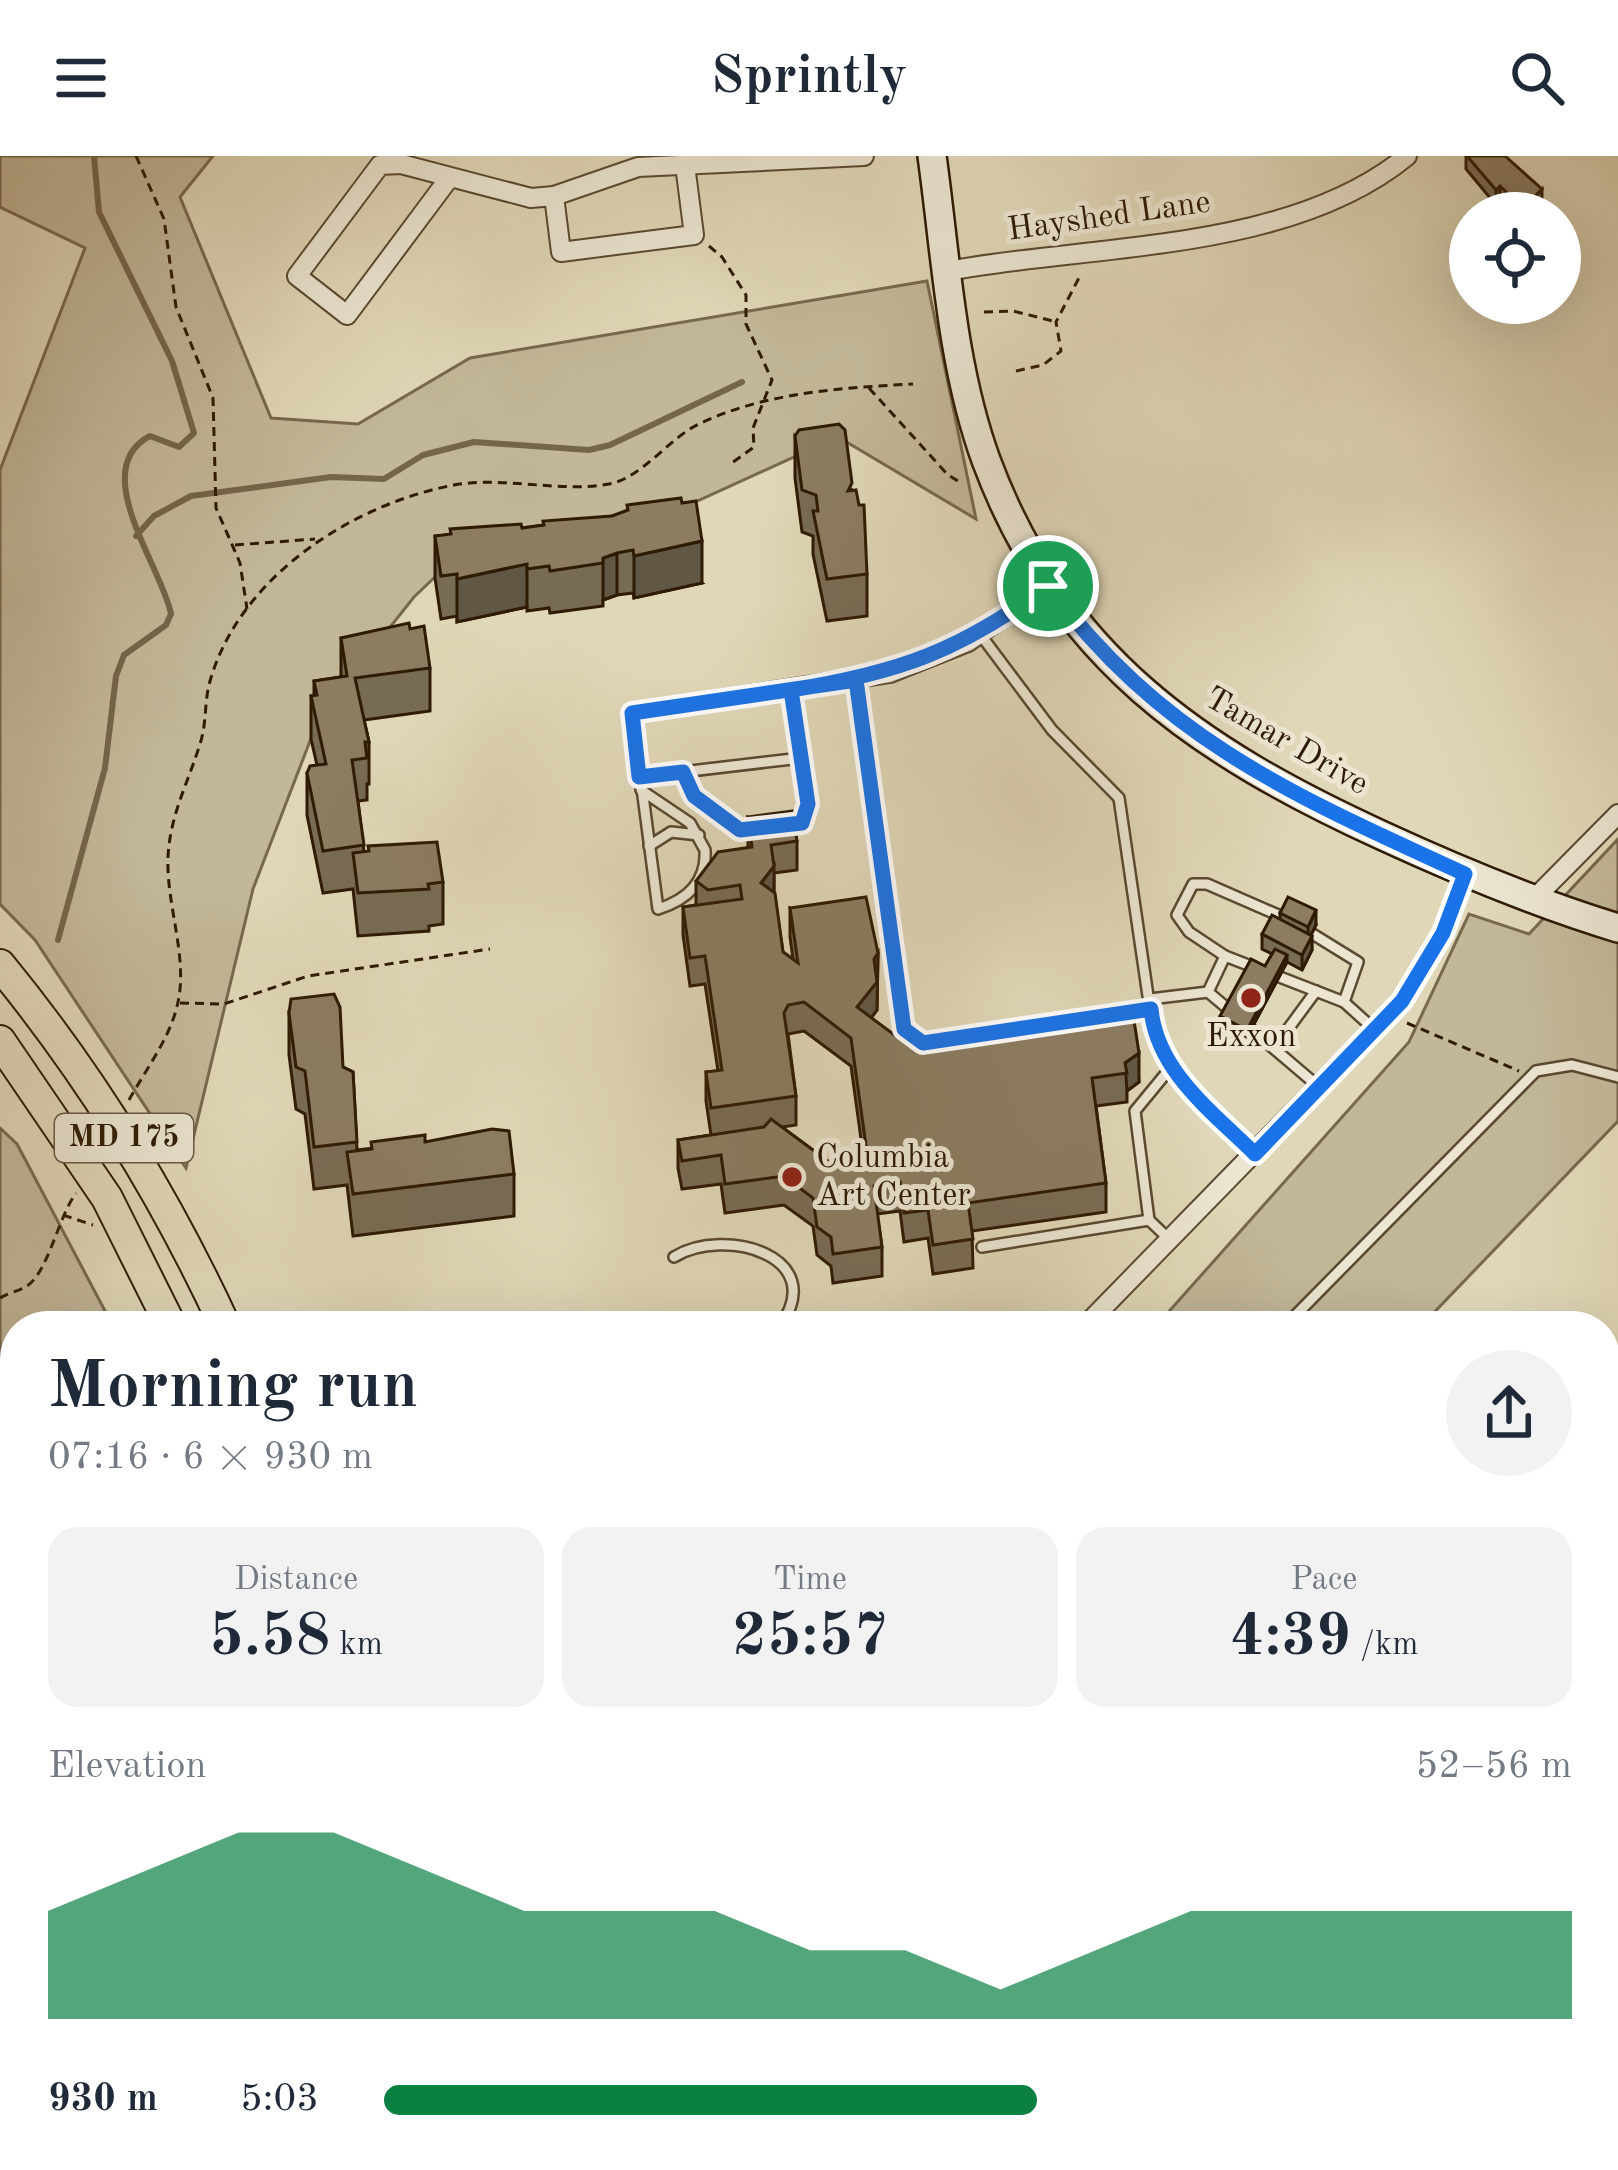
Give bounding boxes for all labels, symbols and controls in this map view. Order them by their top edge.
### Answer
icon: menu [48,45,114,111]
icon: search [1504,45,1570,111]
text: Sprintly [711,51,907,105]
street label: Hayshed Lane [1005,186,1213,248]
map controls [1449,192,1581,324]
button: locate [1449,192,1581,324]
pin [997,535,1099,637]
icon: arrive [1015,553,1081,619]
street label: Tamar Drive [1199,682,1373,802]
marker: Exxon [1238,985,1264,1011]
place label: Exxon [1206,1021,1296,1054]
road number: MD 175 [55,1114,193,1162]
place label: Columbia Art Center [816,1142,971,1213]
marker: Columbia Art Center [779,1164,805,1190]
button: share [1446,1350,1572,1476]
text: Morning run [48,1356,418,1422]
text: 07:16 · 6 × 930 m [48,1438,373,1477]
text: Distance [234,1564,358,1597]
text: Time [773,1564,847,1597]
text: Pace [1291,1564,1357,1597]
text: 5.58 [209,1608,330,1668]
text: 25:57 [732,1608,888,1668]
text: 4:39 [1230,1608,1351,1668]
text: km [330,1629,383,1662]
text: /km [1351,1629,1418,1662]
text: Elevation [48,1747,207,1786]
text: 52–56 m [1415,1747,1572,1786]
text: 930 m [48,2080,158,2119]
text: 5:03 [240,2080,319,2119]

